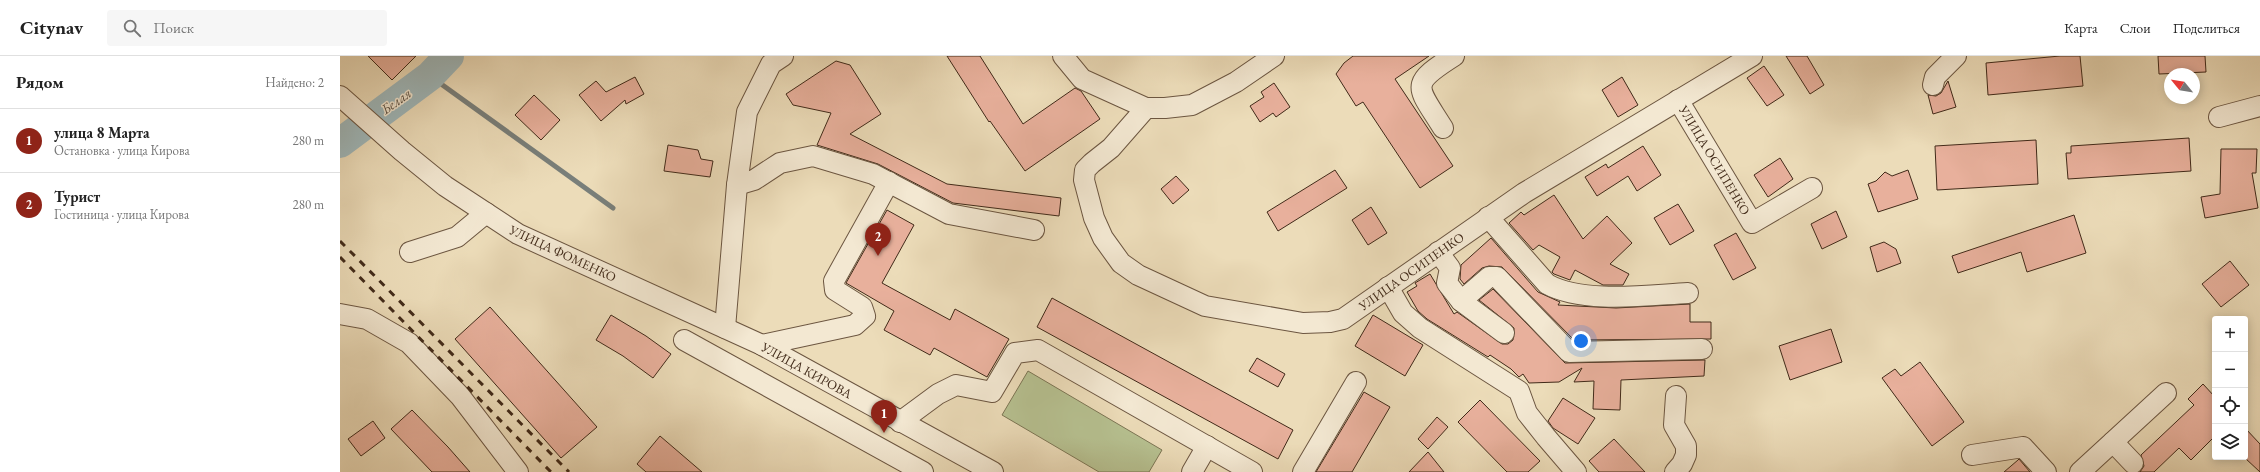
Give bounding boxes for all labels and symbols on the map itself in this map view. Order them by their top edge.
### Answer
north arrow [2164,68,2200,104]
water label: Белая [376,84,415,119]
street label: УЛИЦА ОСИПЕНКО [1675,101,1754,218]
street label: УЛИЦА ФОМЕНКО [506,221,619,286]
pin: 2 [865,223,891,256]
street label: УЛИЦА ОСИПЕНКО [1354,229,1467,315]
your location [1571,331,1591,351]
street label: УЛИЦА КИРОВА [757,338,856,403]
pin: 1 [871,400,897,433]

